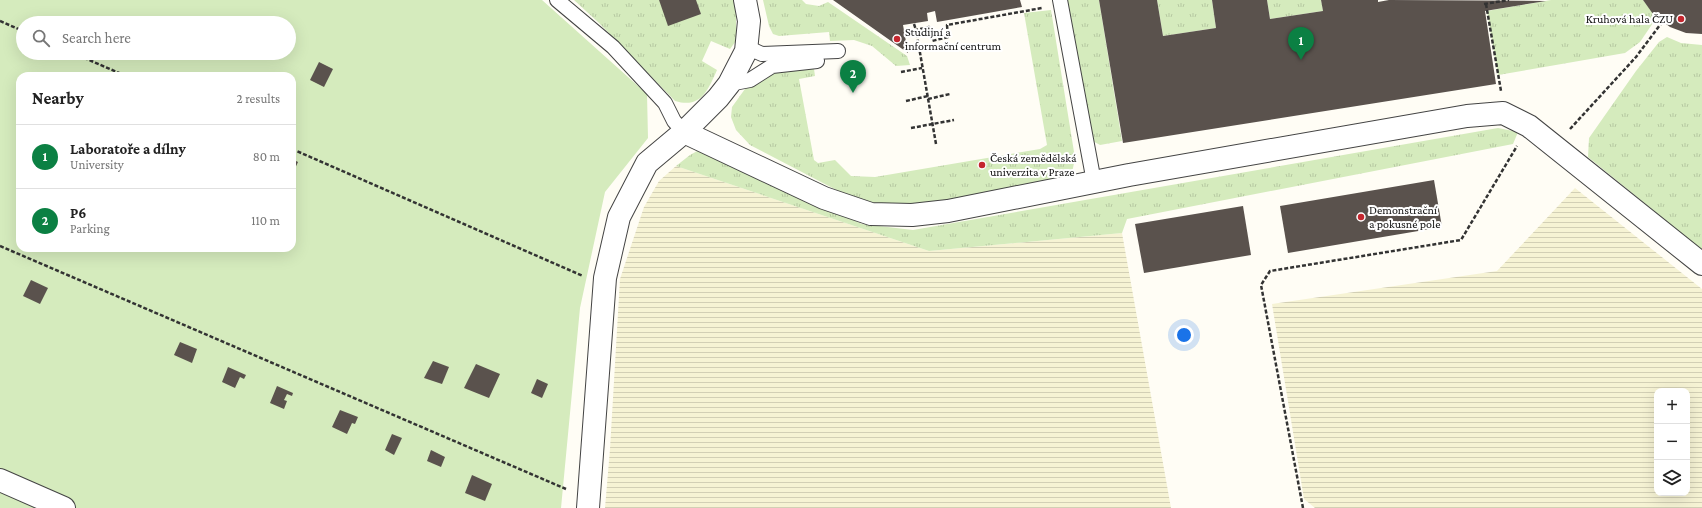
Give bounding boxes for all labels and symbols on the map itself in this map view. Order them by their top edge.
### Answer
place label: Kruhová hala ČZU [1586,12,1673,26]
marker: Kruhová hala ČZU [1676,14,1686,24]
place label: Studijní a informační centrum [905,25,1002,53]
pin: 1 [1288,27,1314,60]
marker: Studijní a informační centrum [892,34,902,44]
pin: 2 [840,60,866,93]
place label: Česká zemědělská univerzita v Praze [990,151,1077,179]
marker: Česká zemědělská univerzita v Praze [977,160,987,170]
place label: Demonstrační a pokusné pole [1369,203,1440,231]
marker: Demonstrační a pokusné pole [1356,212,1366,222]
your location [1174,325,1194,345]

